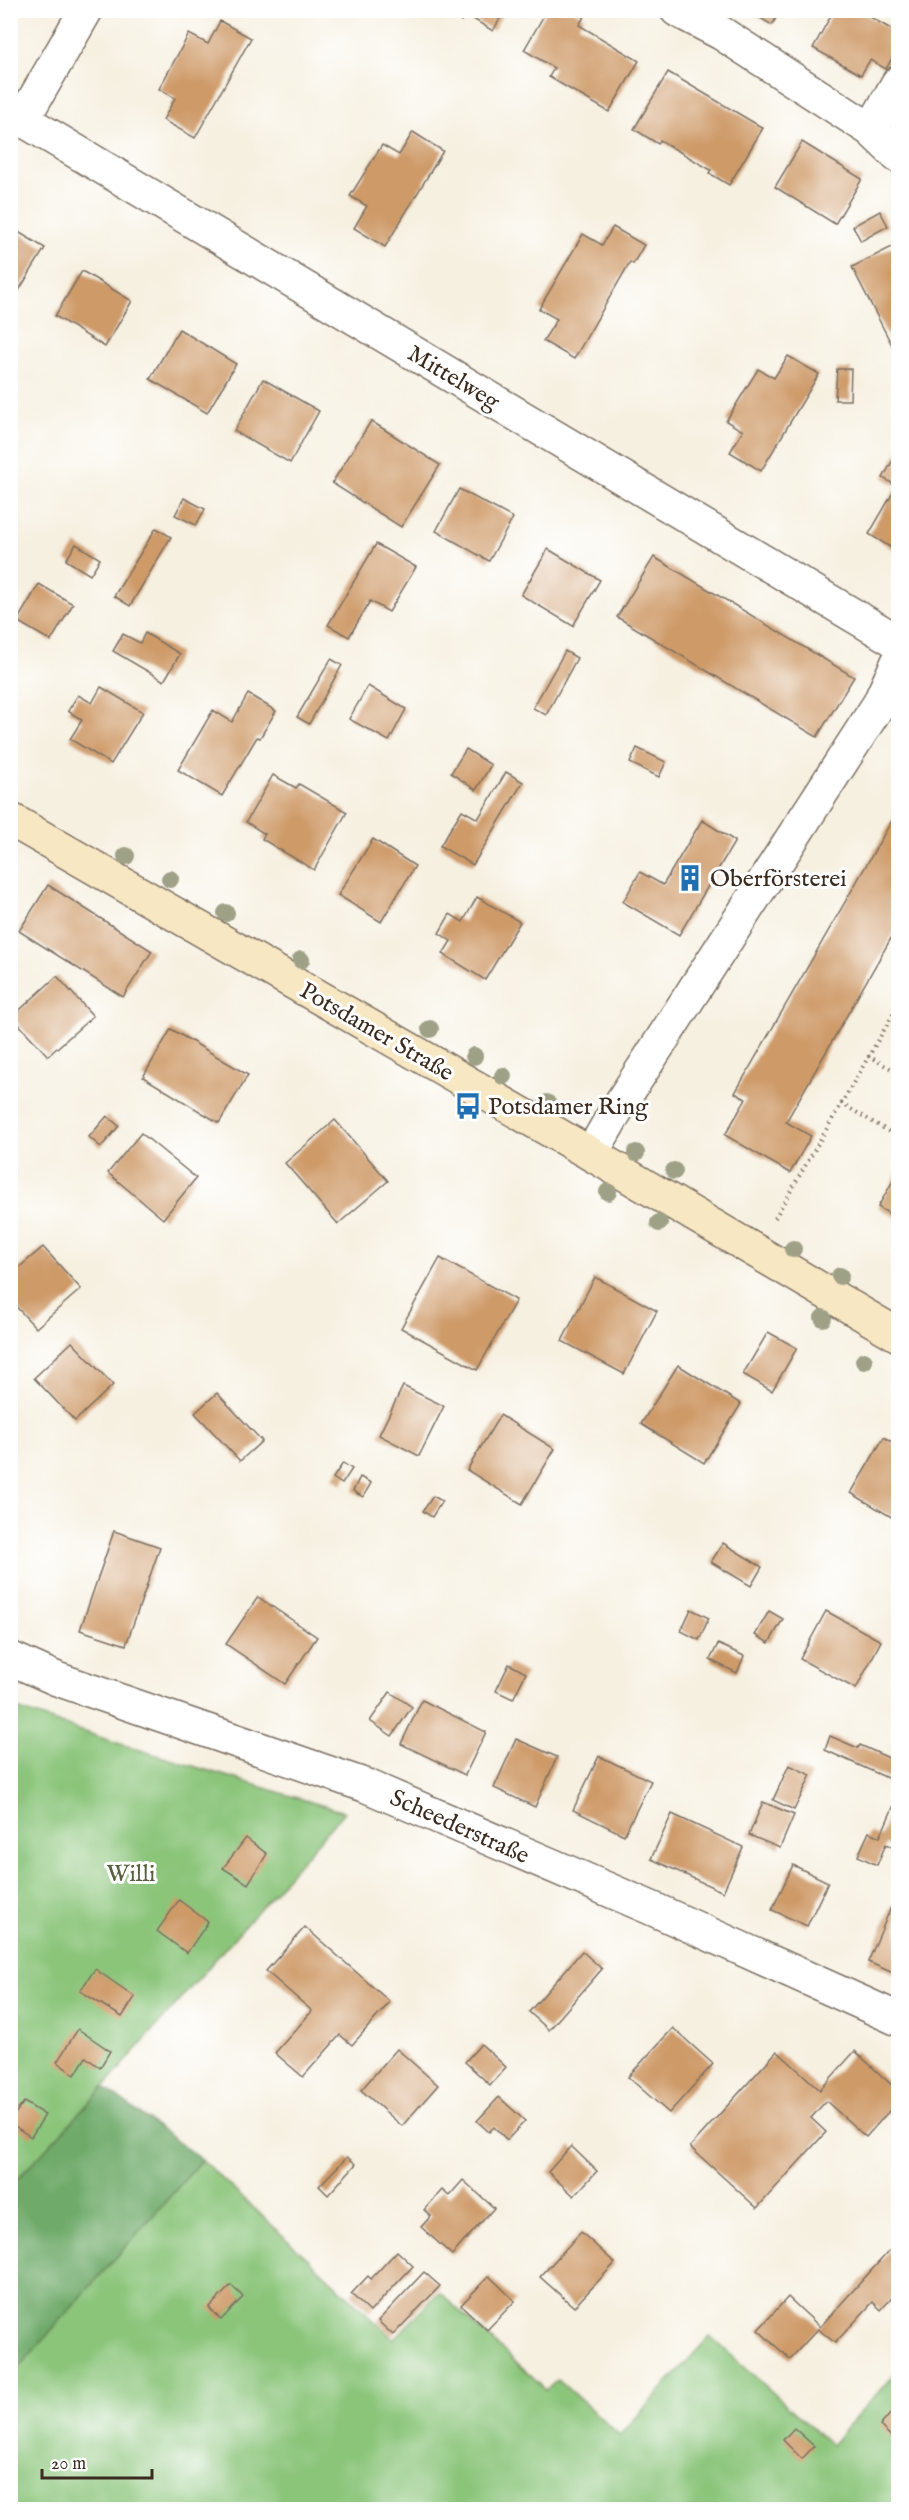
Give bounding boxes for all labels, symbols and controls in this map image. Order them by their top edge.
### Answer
street label: Mittelweg [401,339,506,418]
building icon: Oberförsterei [675,863,705,893]
place label: Oberförsterei [710,864,847,895]
street label: Potsdamer Straße [294,976,459,1089]
bus stop icon: Potsdamer Ring [453,1091,483,1121]
place label: Potsdamer Ring [488,1092,649,1123]
street label: Scheederstraße [385,1783,534,1872]
park label: Willi [107,1859,155,1890]
scale bar [42,2442,152,2480]
text: 20 m [51,2453,86,2476]

